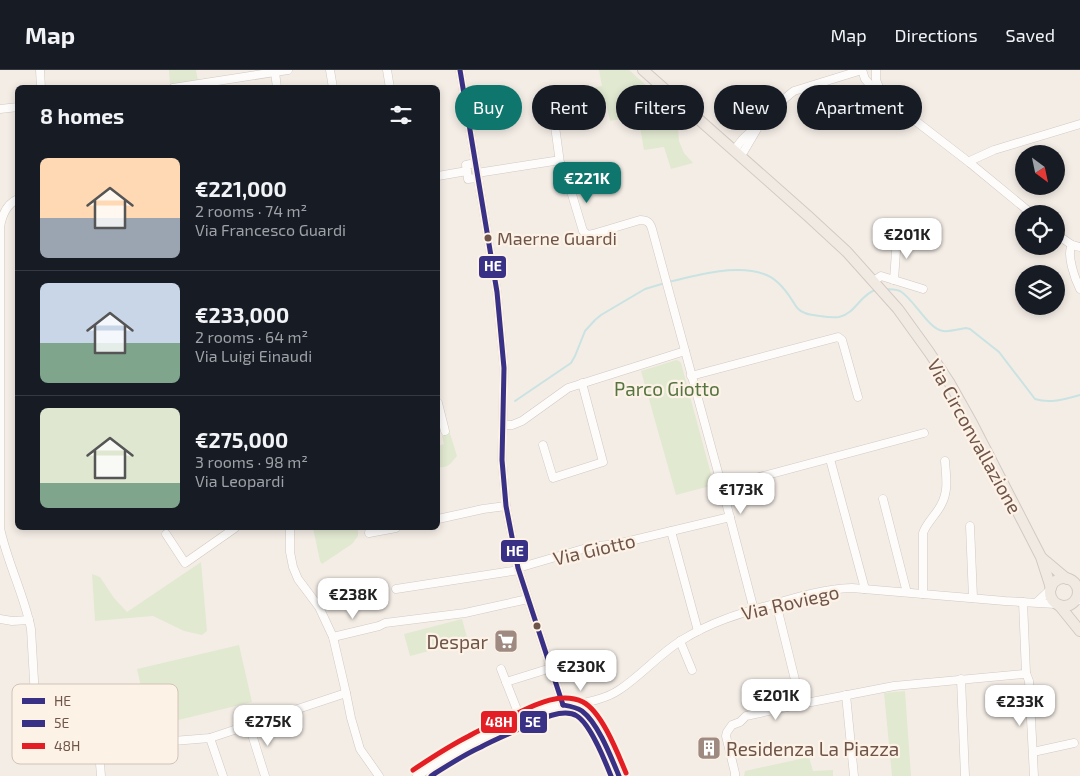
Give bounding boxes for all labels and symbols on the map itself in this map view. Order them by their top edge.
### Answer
north arrow [1015,145,1065,195]
pin: €221K [552,162,622,204]
pin: €201K [872,218,942,260]
place label: Maerne Guardi [497,227,617,249]
marker: Maerne Guardi [483,233,493,243]
line badge: HE [478,255,507,279]
text: HE [484,257,502,274]
street label: Via Circonvallazione [923,355,1027,517]
park label: Parco Giotto [614,377,720,400]
pin: €173K [706,472,776,515]
street label: Via Giotto [551,528,637,570]
line badge: HE [500,539,529,563]
text: HE [506,542,524,559]
pin: €238K [318,578,388,620]
street label: Via Roviego [739,580,841,624]
unlabelled marker [532,621,542,631]
supermarket icon: Despar [493,628,519,654]
place label: Despar [426,630,488,653]
pin: €230K [546,650,616,692]
pin: €201K [741,678,811,721]
legend [12,684,178,764]
pin: €233K [985,684,1055,727]
text: HE [54,692,71,709]
pin: €275K [233,704,303,747]
line badge: 48H [480,710,518,734]
line badge: 5E [519,710,548,734]
text: 48H [485,713,513,730]
text: 5E [525,713,541,730]
text: 5E [54,714,70,731]
building icon: Residenza La Piazza [696,735,722,761]
text: 48H [54,737,80,754]
place label: Residenza La Piazza [726,737,899,760]

